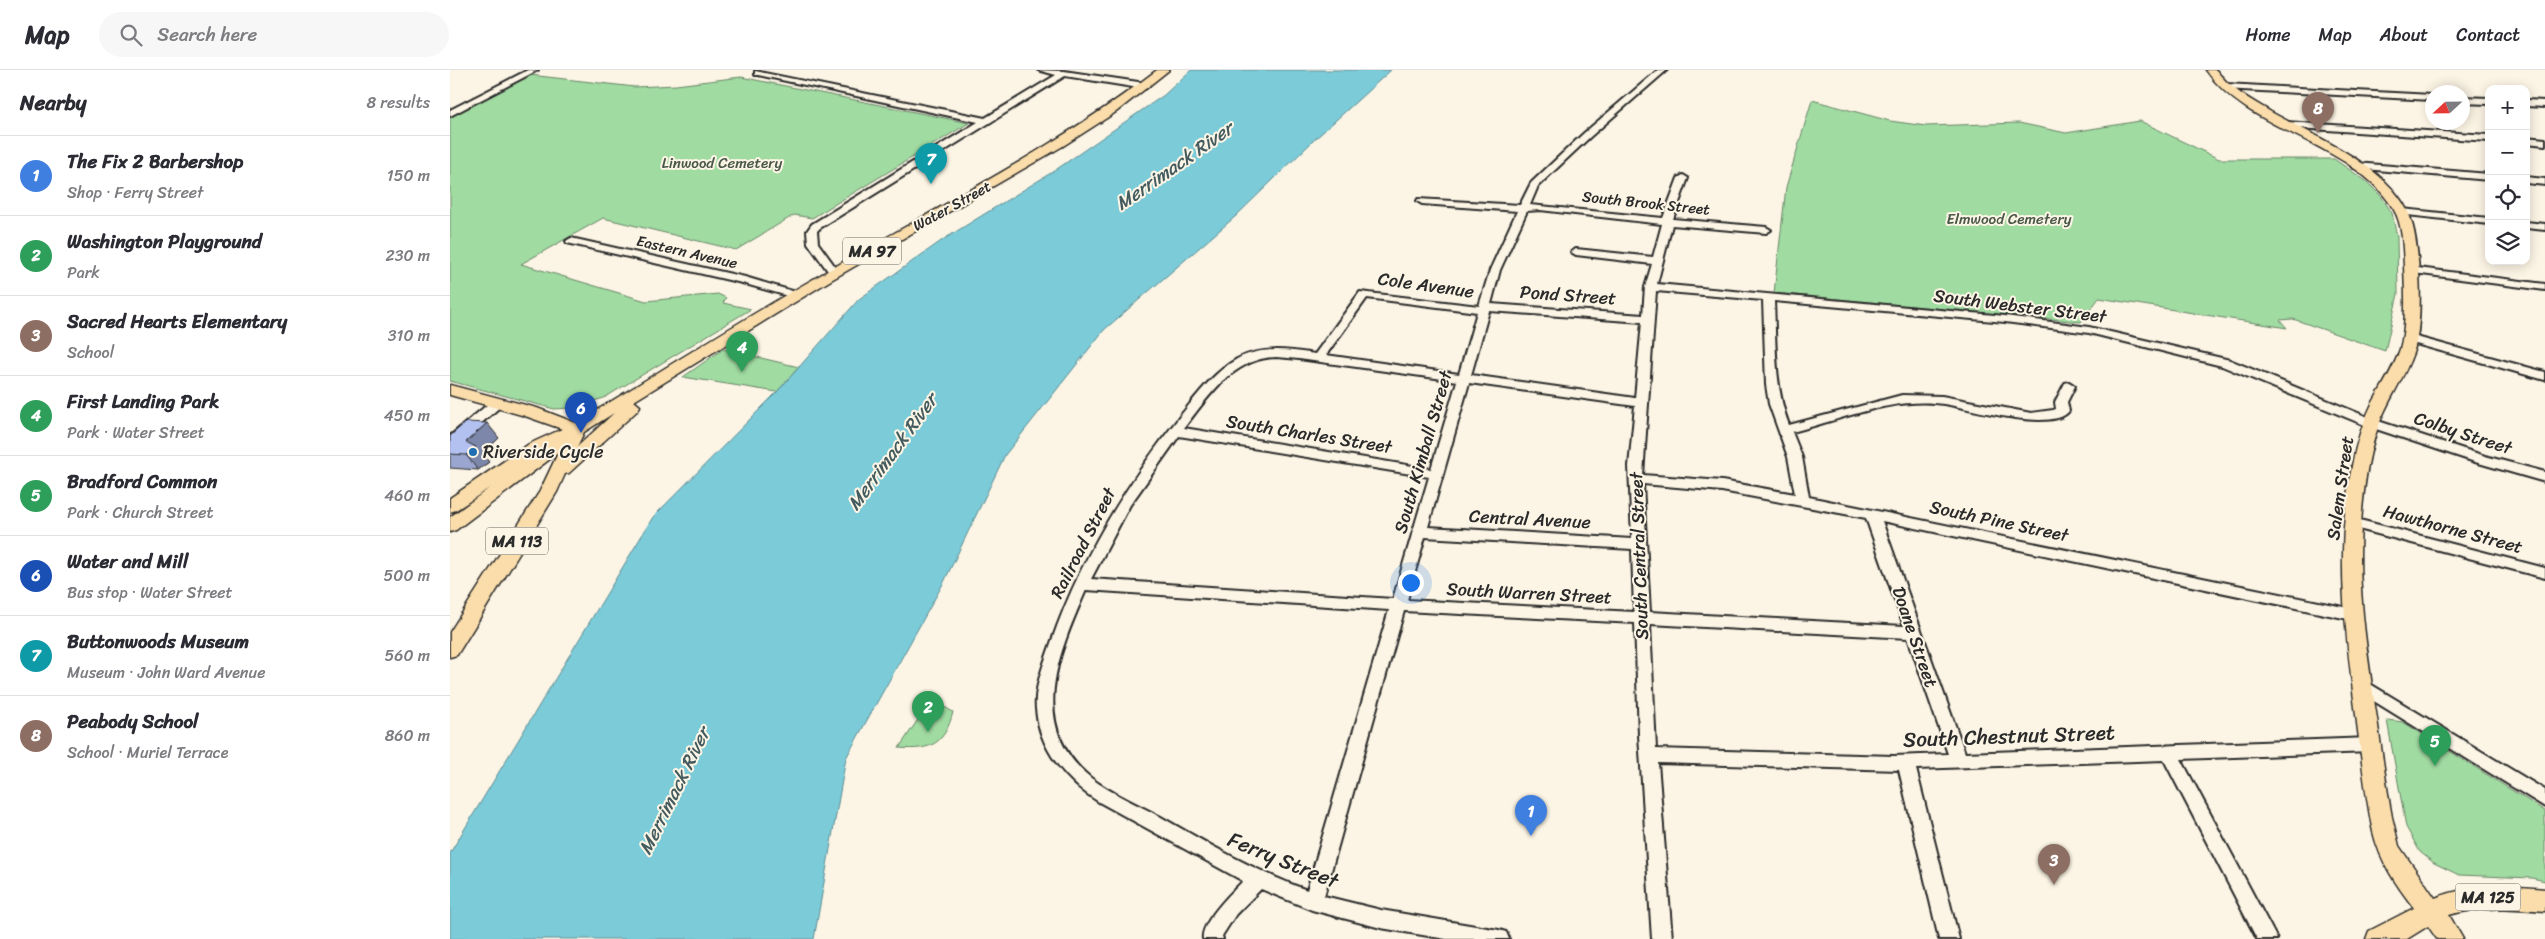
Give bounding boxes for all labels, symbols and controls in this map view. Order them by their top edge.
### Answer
search box [99,12,449,57]
text: Map [25,14,69,56]
text: Search here [157,18,257,51]
text: Home [2246,19,2291,51]
text: Map [2319,19,2352,51]
text: About [2380,19,2428,51]
text: Contact [2456,19,2520,51]
icon: search [117,21,145,49]
text: Nearby [20,84,86,122]
north arrow [2425,85,2470,130]
map controls [2485,85,2530,265]
button: + [2485,85,2530,130]
text: 8 results [367,88,430,117]
pin: 8 [2302,92,2334,133]
water label: Merrimack River [1108,111,1243,219]
button: − [2485,130,2530,175]
pin: 7 [915,143,947,184]
text: The Fix 2 Barbershop [67,145,243,178]
park label: Linwood Cemetery [662,150,782,176]
text: 1 [33,161,39,190]
text: 150 m [387,161,430,190]
street label: Water Street [908,173,997,238]
button: locate [2485,175,2530,220]
text: Shop · Ferry Street [67,178,204,207]
street label: South Brook Street [1581,183,1712,223]
park label: Elmwood Cemetery [1946,206,2072,232]
button: layers [2485,220,2530,265]
text: Washington Playground [67,225,262,258]
street label: Eastern Avenue [634,228,740,276]
road number: MA 97 [843,238,901,265]
text: 2 [31,241,41,270]
text: 230 m [385,241,430,270]
text: Park [67,258,100,287]
street label: Cole Avenue [1376,262,1476,308]
street label: Pond Street [1519,276,1617,314]
street label: South Webster Street [1932,280,2109,333]
text: Sacred Hearts Elementary [67,305,287,338]
text: 3 [32,321,40,350]
text: 310 m [388,321,430,350]
pin: 4 [726,331,758,372]
text: School [67,338,114,367]
street label: South Kimball Street [1384,366,1462,537]
water label: Merrimack River [838,384,948,517]
text: First Landing Park [67,385,219,418]
pin: 6 [565,392,597,433]
text: 4 [31,401,41,430]
text: 450 m [384,401,430,430]
street label: Colby Street [2410,402,2517,464]
street label: South Charles Street [1224,405,1395,463]
text: Park · Water Street [67,418,205,447]
street label: Salem Street [2317,434,2363,542]
place label: Riverside Cycle [483,436,604,468]
marker: Riverside Cycle [467,446,479,458]
text: Bradford Common [67,465,217,498]
street label: South Central Street [1620,471,1658,640]
text: 5 [31,481,41,510]
text: 460 m [384,481,430,510]
street label: Railroad Street [1041,481,1125,604]
street label: South Pine Street [1927,491,2072,551]
street label: Hawthorne Street [2380,495,2527,563]
text: Park · Church Street [67,498,213,527]
street label: Central Avenue [1468,500,1592,538]
road number: MA 113 [486,528,548,554]
text: Water and Mill [67,545,188,578]
text: 6 [31,561,41,590]
text: 500 m [384,561,430,590]
your location [1398,570,1424,596]
street label: South Warren Street [1446,573,1613,613]
text: Bus stop · Water Street [67,578,232,607]
street label: Doane Street [1883,582,1947,692]
text: Buttonwoods Museum [67,625,249,658]
text: 7 [31,641,41,670]
text: 560 m [385,641,430,670]
text: Museum · John Ward Avenue [67,658,265,687]
pin: 2 [912,691,944,732]
text: Peabody School [67,705,198,738]
street label: South Chestnut Street [1902,713,2116,759]
water label: Merrimack River [629,719,720,860]
text: 8 [31,721,41,750]
text: 860 m [385,721,430,750]
pin: 5 [2419,725,2451,766]
text: School · Muriel Terrace [67,738,228,767]
pin: 1 [1515,795,1547,836]
street label: Ferry Street [1222,821,1346,900]
pin: 3 [2038,844,2070,885]
road number: MA 125 [2456,884,2520,910]

